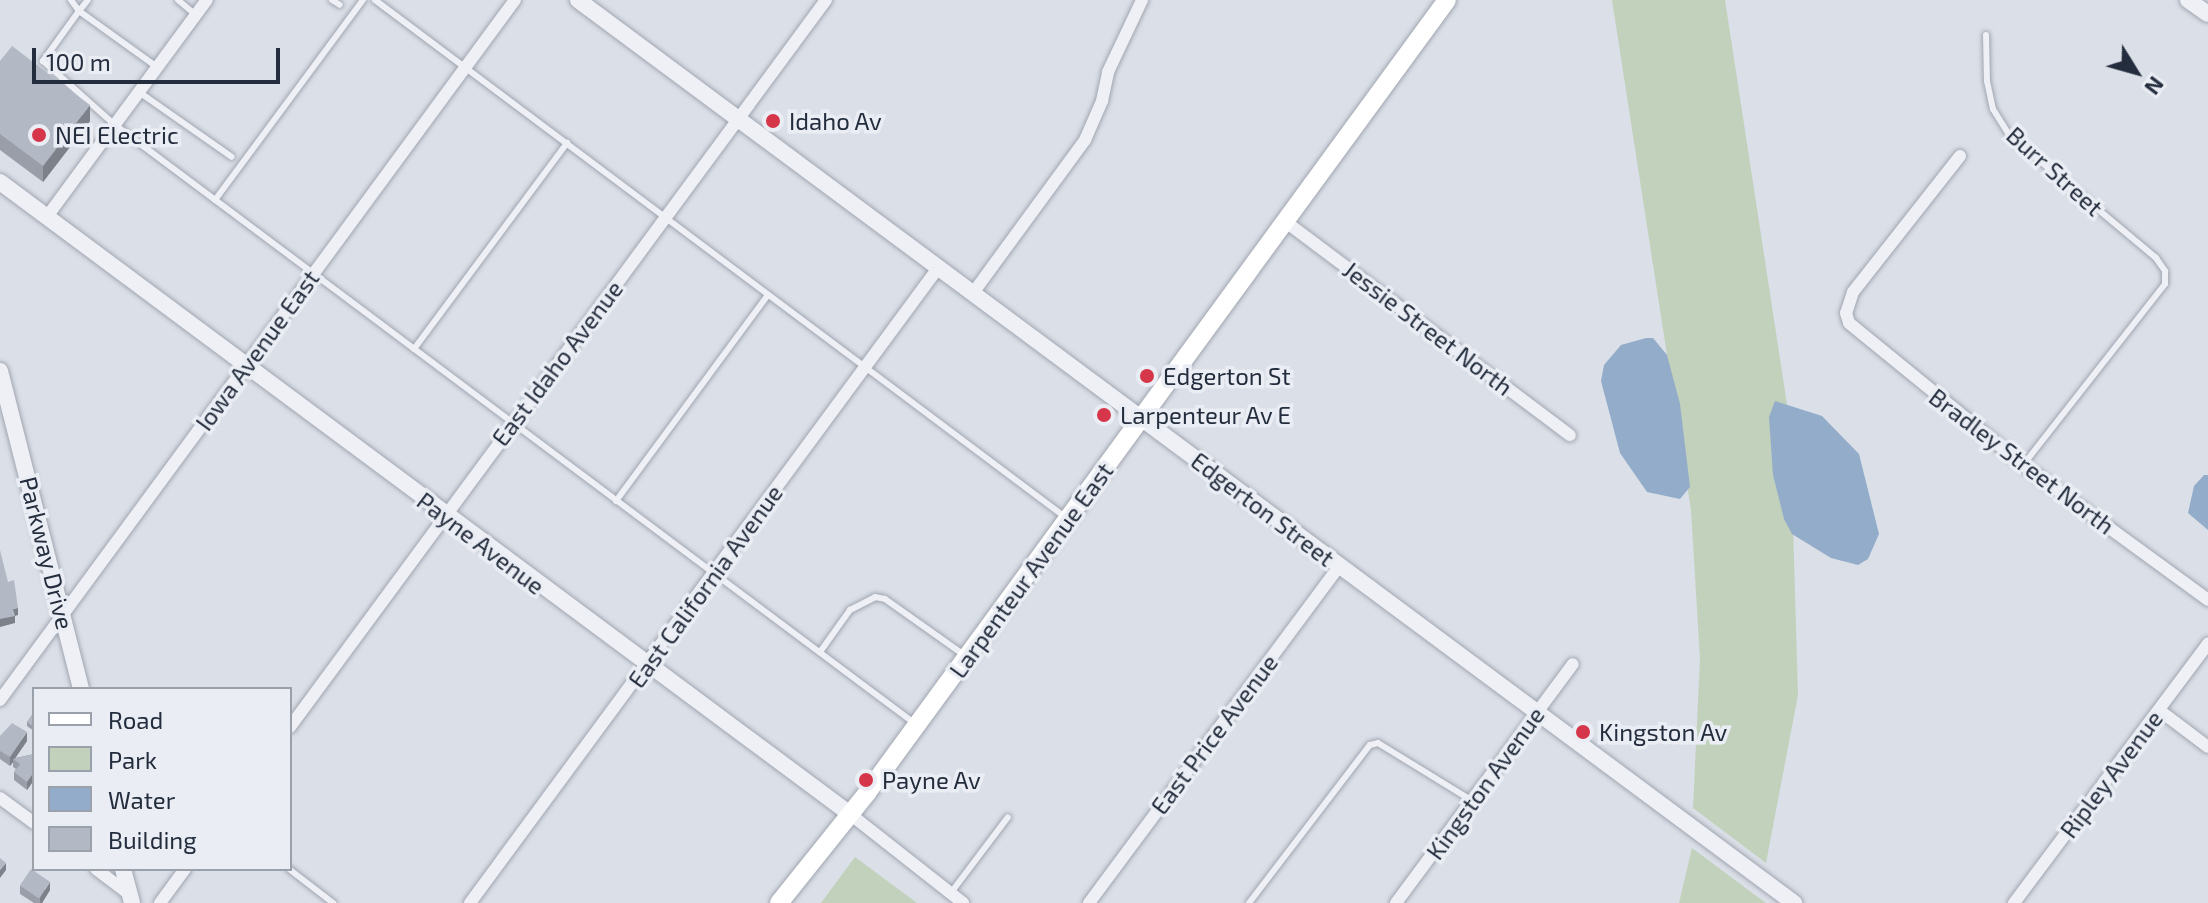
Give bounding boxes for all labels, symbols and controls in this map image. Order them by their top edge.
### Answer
scale bar [36,32,284,82]
north arrow [2096,32,2176,112]
text: 100 m [46,47,111,76]
text: N [2140,72,2170,101]
place label: Idaho Av [789,107,882,135]
marker: Idaho Av [764,112,782,130]
street label: Burr Street [2001,120,2109,222]
place label: NEI Electric [55,121,179,149]
marker: NEI Electric [30,126,48,144]
street label: Jessie Street North [1337,255,1519,401]
street label: Iowa Avenue East [189,264,325,436]
street label: East Idaho Avenue [485,275,629,451]
place label: Edgerton St [1163,362,1291,390]
marker: Edgerton St [1138,367,1156,385]
street label: Bradley Street North [1924,382,2120,540]
place label: Larpenteur Av E [1120,401,1293,429]
marker: Larpenteur Av E [1095,406,1113,424]
street label: Edgerton Street [1186,446,1340,572]
street label: Larpenteur Avenue East [943,456,1119,684]
street label: Parkway Drive [14,473,80,633]
street label: East California Avenue [622,479,788,693]
street label: Payne Avenue [411,486,551,600]
street label: East Price Avenue [1144,648,1284,820]
legend [32,687,292,871]
street label: Kingston Avenue [1420,701,1550,865]
street label: Ripley Avenue [2053,704,2169,844]
text: Road [108,705,163,734]
place label: Kingston Av [1599,718,1728,746]
marker: Kingston Av [1574,723,1592,741]
text: Park [108,745,157,774]
place label: Payne Av [882,766,981,794]
marker: Payne Av [857,771,875,789]
text: Water [108,785,175,814]
text: Building [108,825,197,854]

